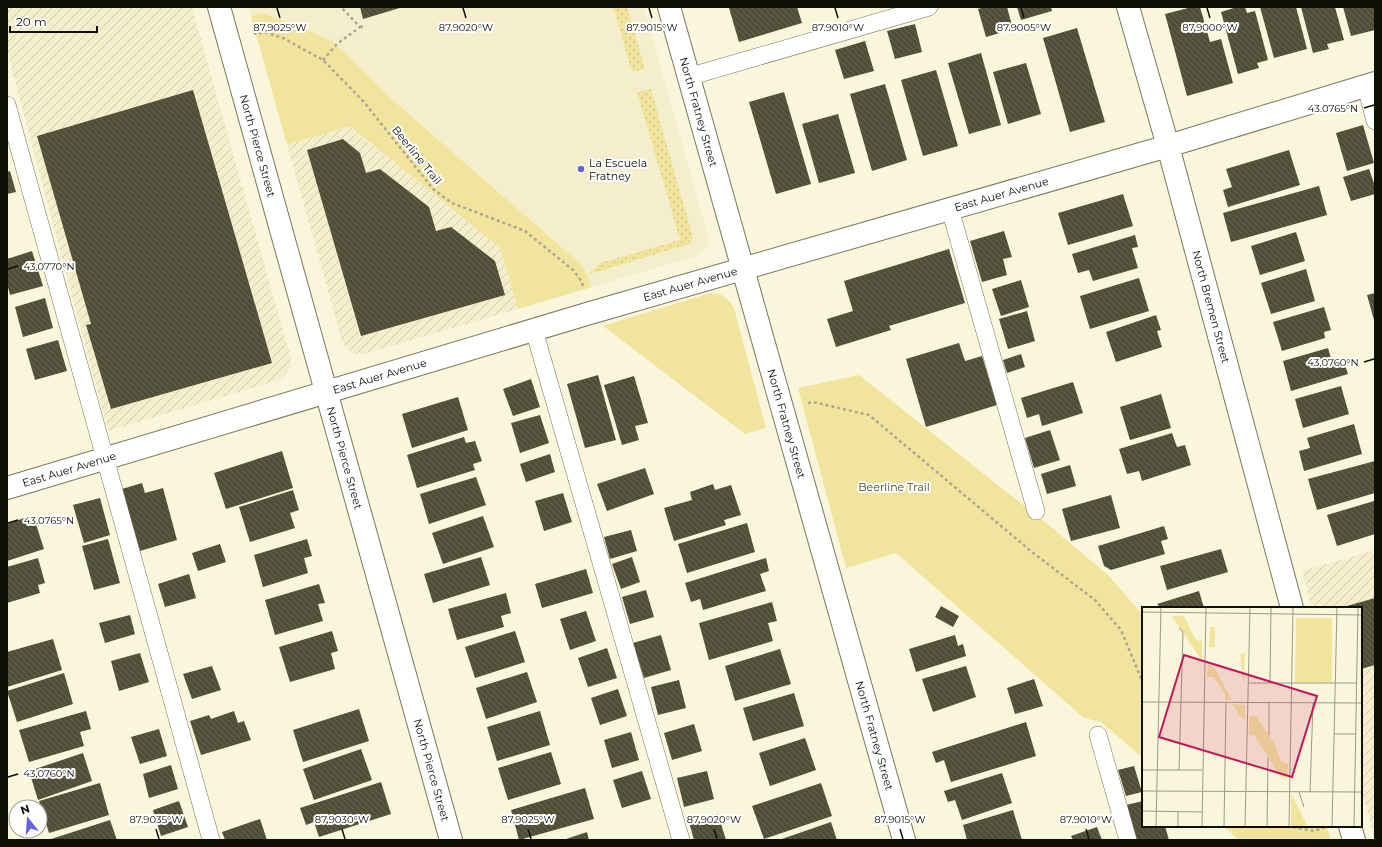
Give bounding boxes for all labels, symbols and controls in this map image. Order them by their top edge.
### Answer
scale bar [10,8,97,34]
text: 20 m [16,14,47,29]
text: 87.9025°W [253,21,307,34]
text: 87.9020°W [439,21,493,34]
text: 87.9015°W [626,21,678,34]
text: 87.9010°W [812,21,864,34]
text: 87.9005°W [997,21,1051,34]
text: 87.9000°W [1182,21,1238,34]
street label: North Fratney Street [676,56,721,169]
street label: North Pierce Street [237,93,279,199]
text: 43.0765°N [1308,102,1358,115]
street label: Beerline Trail [389,123,445,187]
place label: La Escuela Fratney [589,156,647,183]
marker: La Escuela Fratney [576,164,586,174]
street label: East Auer Avenue [953,174,1050,214]
street label: North Bremen Street [1189,249,1233,365]
text: 43.0770°N [23,260,75,273]
street label: East Auer Avenue [642,264,739,304]
street label: East Auer Avenue [331,355,428,397]
text: 43.0760°N [1307,356,1359,369]
street label: North Fratney Street [764,367,809,481]
street label: North Pierce Street [324,405,366,511]
street label: East Auer Avenue [21,449,118,490]
park label: Beerline Trail [858,480,930,494]
text: 43.0765°N [24,514,74,527]
inset map [1142,607,1362,827]
street label: North Fratney Street [852,679,897,792]
street label: North Pierce Street [411,717,453,823]
text: 43.0760°N [23,767,75,780]
north arrow [8,799,48,839]
text: N [19,801,31,817]
text: 87.9035°W [129,813,183,826]
text: 87.9030°W [315,813,369,826]
text: 87.9025°W [501,813,555,826]
text: 87.9020°W [687,813,741,826]
text: 87.9015°W [874,813,926,826]
text: 87.9010°W [1060,813,1112,826]

